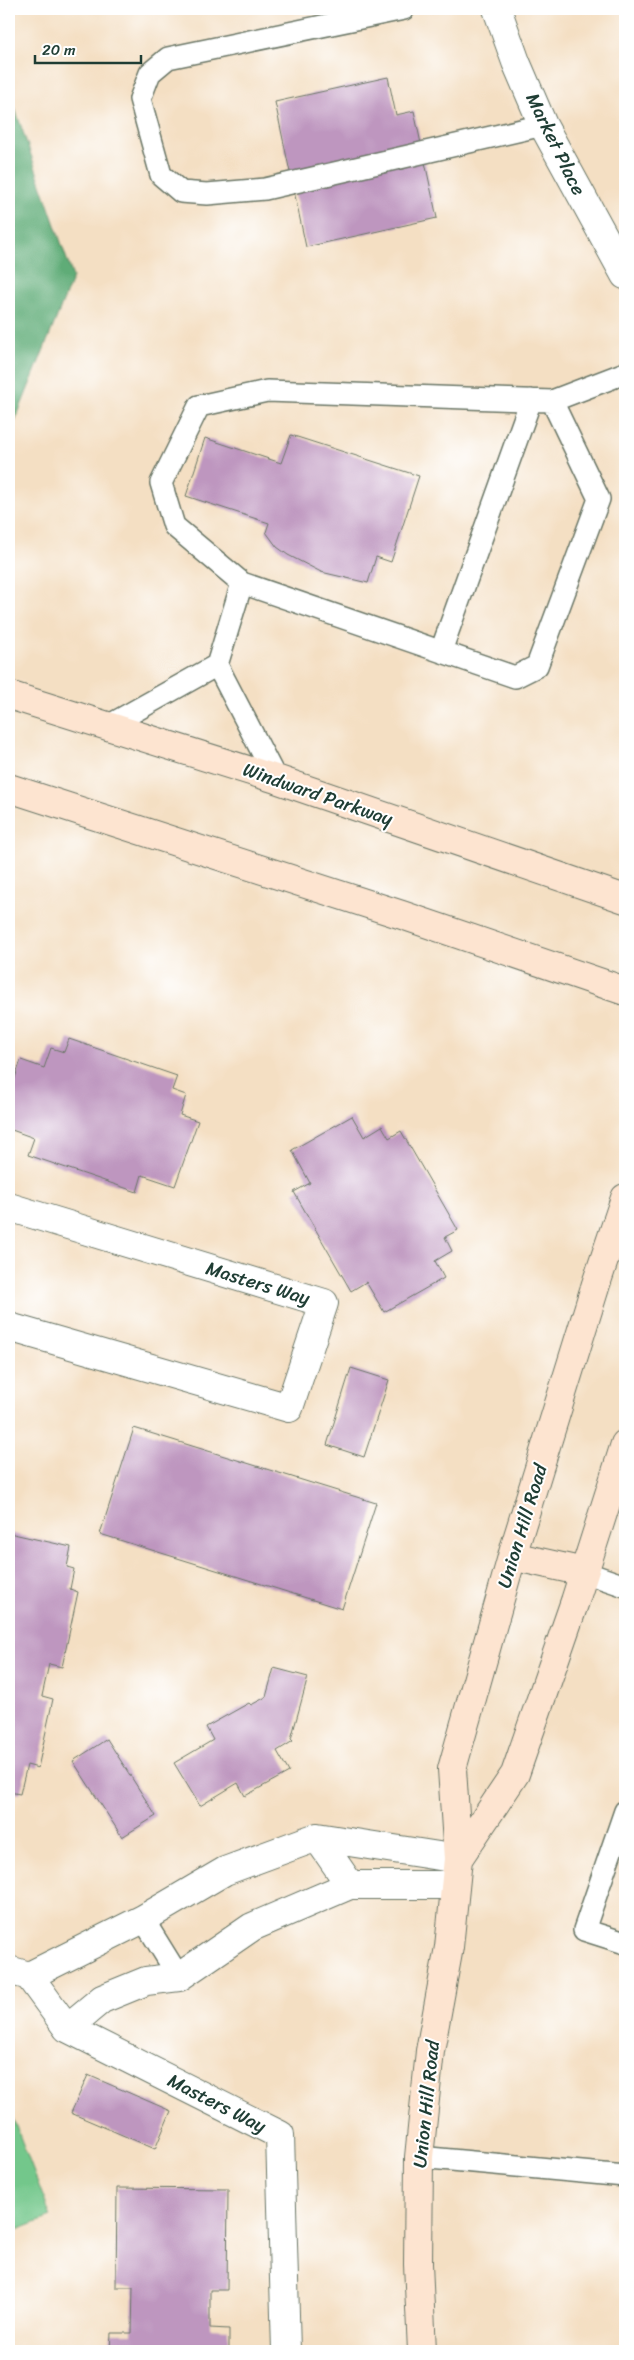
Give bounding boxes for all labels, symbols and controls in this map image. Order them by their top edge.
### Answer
scale bar [35,32,141,64]
text: 20 m [42,37,76,63]
street label: Market Place [517,87,595,201]
street label: Windward Parkway [238,753,398,835]
street label: Masters Way [202,1252,314,1315]
street label: Union Hill Road [487,1459,557,1592]
street label: Union Hill Road [403,2038,449,2169]
street label: Masters Way [162,2064,272,2142]

